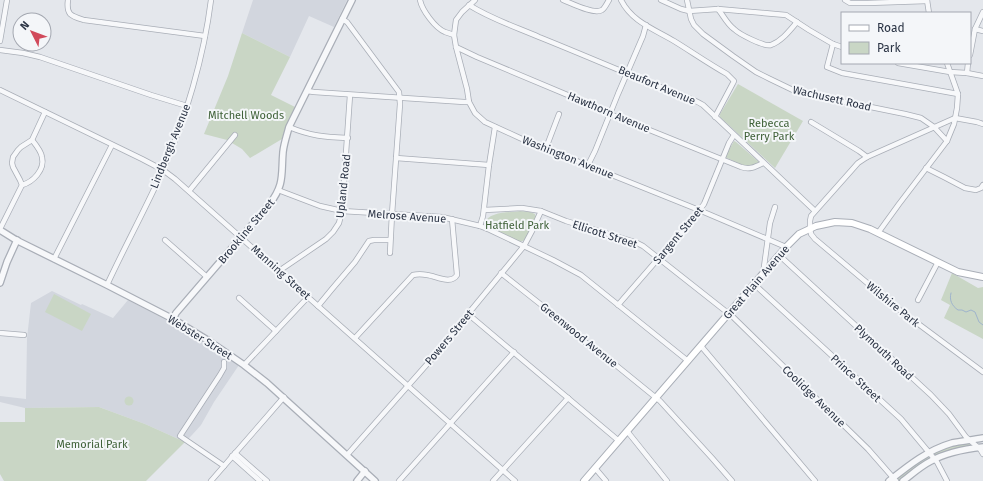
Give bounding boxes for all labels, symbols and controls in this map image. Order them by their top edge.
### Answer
north arrow [12,12,52,52]
legend [841,12,971,64]
text: N [18,19,32,33]
text: Road [877,21,905,35]
text: Park [877,41,901,55]
street label: Beaufort Avenue [616,63,697,108]
street label: Wachusett Road [791,83,872,114]
street label: Hawthorn Avenue [566,89,652,136]
street label: Lindbergh Avenue [148,102,193,190]
park label: Mitchell Woods [208,109,284,122]
park label: Rebecca Perry Park [744,117,795,143]
street label: Washington Avenue [520,133,615,182]
street label: Upland Road [334,153,353,219]
street label: Brookline Street [215,196,277,266]
street label: Sargent Street [651,204,706,267]
street label: Melrose Avenue [367,207,447,226]
street label: Ellicott Street [571,218,639,251]
park label: Hatfield Park [485,219,549,232]
street label: Manning Street [248,242,313,302]
street label: Great Plain Avenue [721,243,792,322]
street label: Wilshire Park [864,279,922,330]
street label: Greenwood Avenue [537,300,620,371]
street label: Powers Street [422,307,476,368]
street label: Webster Street [165,312,234,362]
street label: Plymouth Road [852,322,916,383]
street label: Prince Street [828,352,883,405]
street label: Coolidge Avenue [779,363,848,430]
park label: Memorial Park [56,438,128,451]

